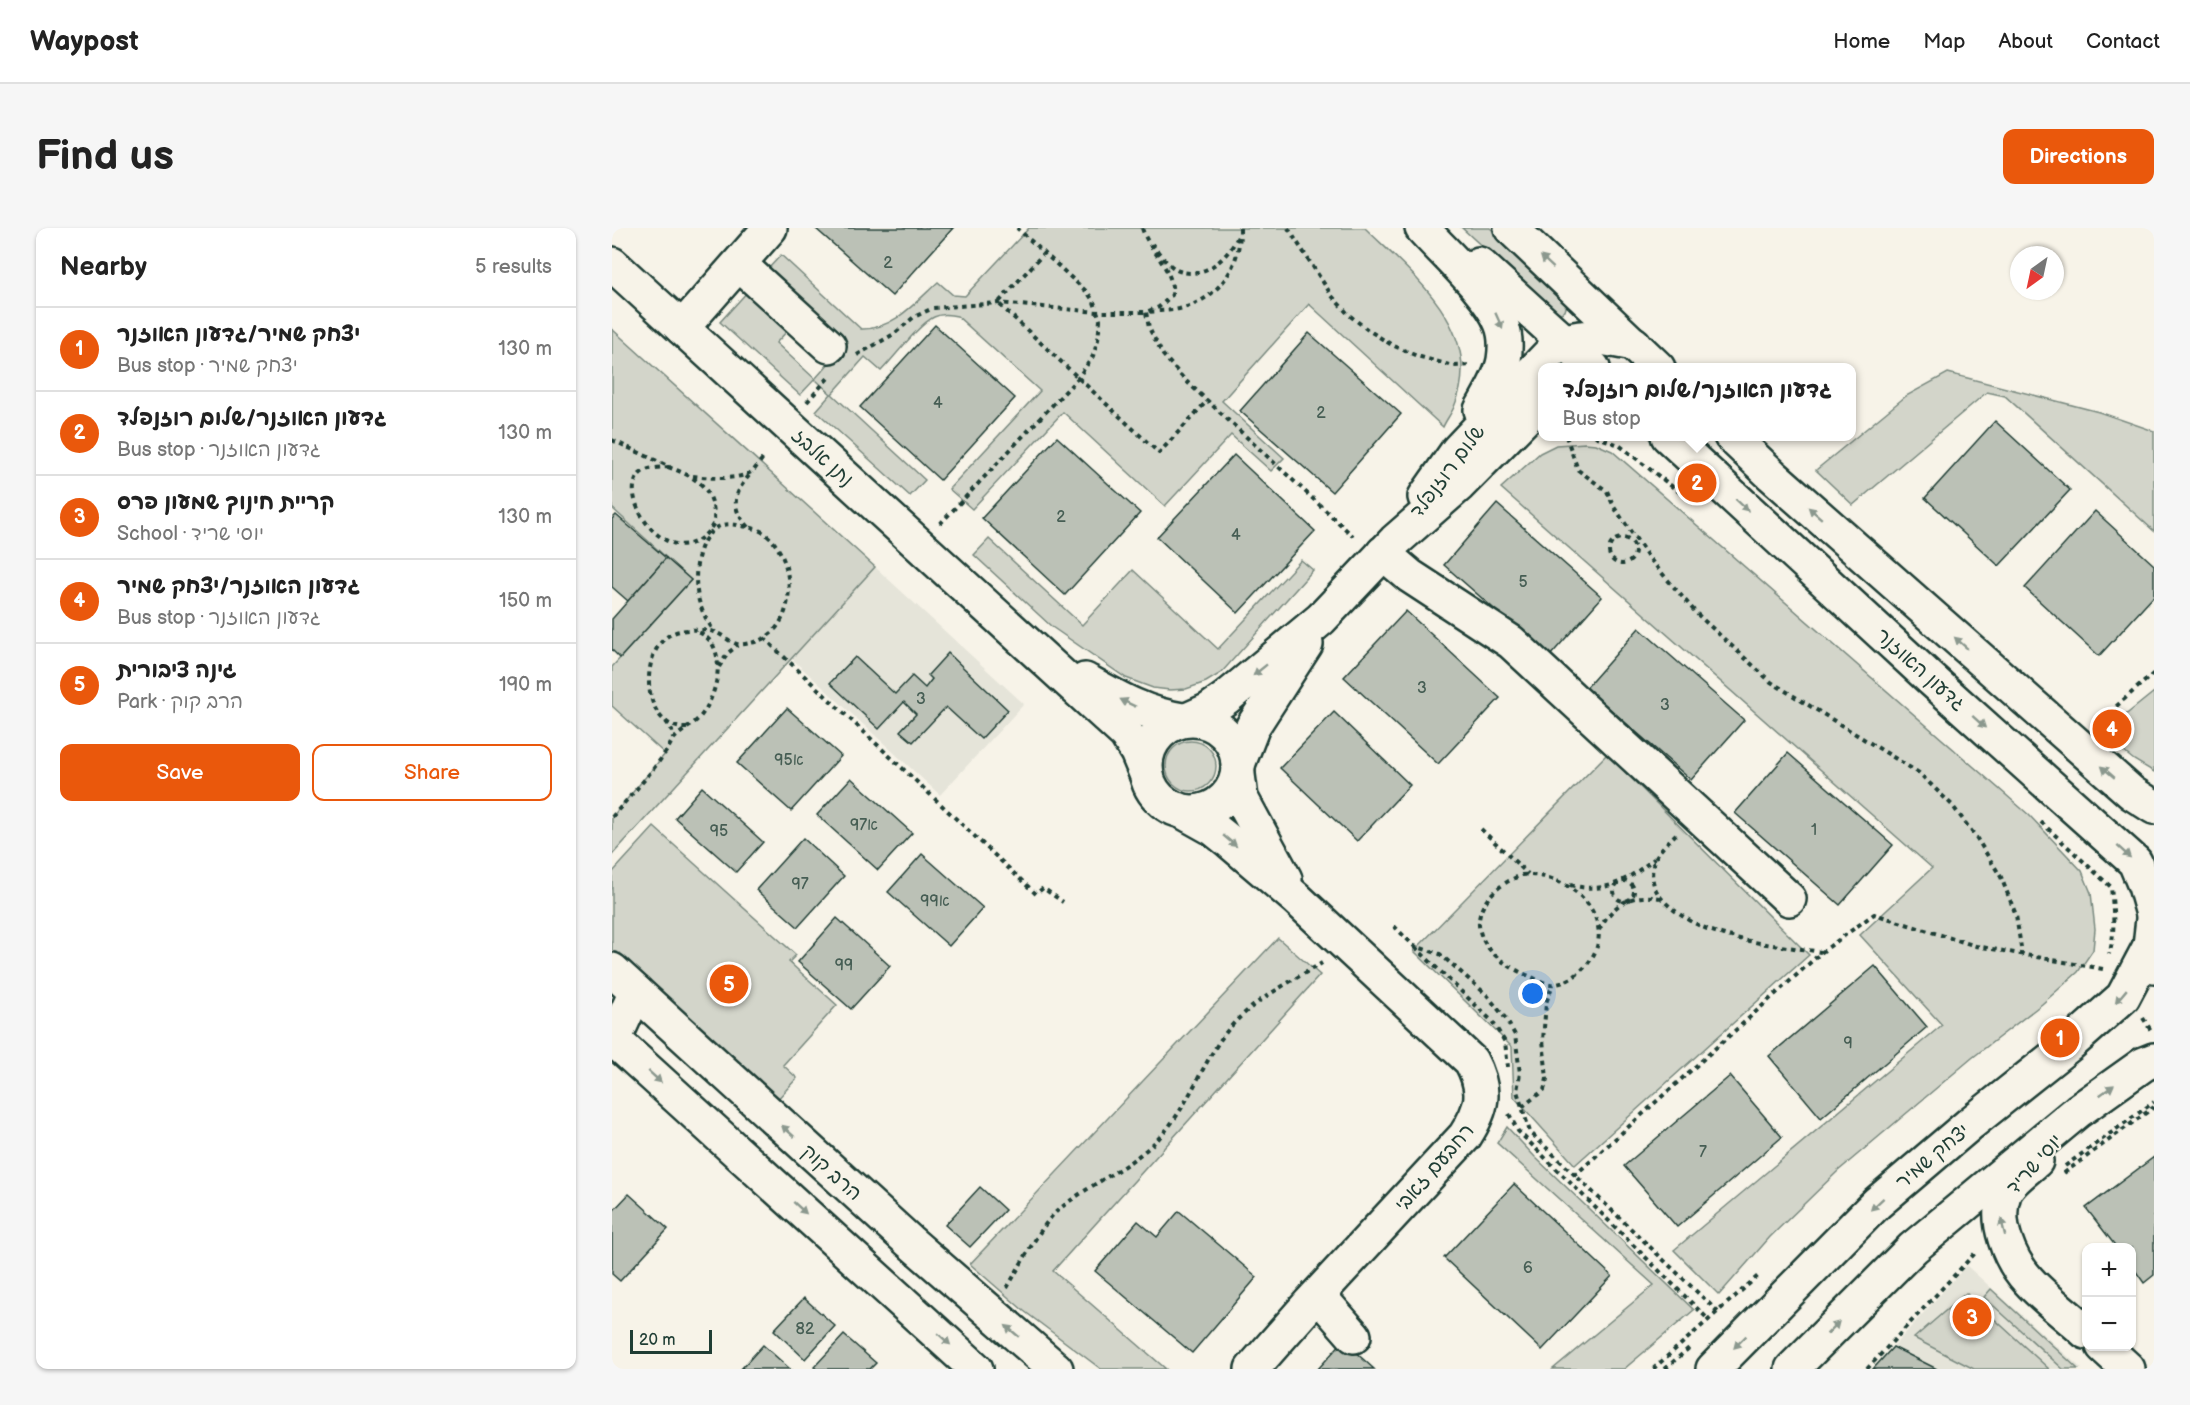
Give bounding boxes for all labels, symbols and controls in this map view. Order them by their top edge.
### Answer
text: Waypost [30,25,139,58]
text: Home [1833,29,1890,54]
text: Map [1923,29,1965,54]
text: About [1998,29,2053,54]
text: Contact [2086,29,2160,54]
button: Directions [2003,129,2154,184]
text: Find us [36,131,174,182]
north arrow [2010,246,2064,300]
text: Nearby [60,252,147,283]
house number: 2 [883,254,893,273]
text: 5 results [475,255,552,279]
one-way arrow [1540,256,1555,269]
one-way arrow [1494,312,1504,330]
text: יצחק שמיר/גדעון האוזנר [117,321,360,348]
text: 1 [75,337,84,361]
text: 130 m [498,337,552,361]
text: Bus stop · יצחק שמיר [117,354,298,378]
popup [1538,363,1856,441]
text: גדעון האוזנר/שלום רוזנפלד [1562,377,1832,404]
house number: 4 [933,394,943,413]
house number: 2 [1316,404,1326,423]
text: גדעון האוזנר/שלום רוזנפלד [117,405,387,432]
text: Bus stop [1562,407,1641,431]
street label: שלום רוזנפלד [1405,420,1490,523]
text: 2 [74,421,85,445]
text: 130 m [498,421,552,445]
street label: נתן אלבז [786,424,858,492]
text: Bus stop · גדעון האוזנר [117,438,321,462]
pin: 2 [1678,460,1716,506]
text: קריית חינוך שמעון פרס [117,489,334,516]
one-way arrow [1734,498,1749,511]
text: 3 [74,505,85,529]
text: 130 m [498,505,552,529]
one-way arrow [1808,506,1823,520]
house number: 2 [1056,508,1066,527]
text: School · יוסי שריד [117,522,264,546]
house number: 4 [1231,526,1241,545]
text: גדעון האוזנר/יצחק שמיר [117,573,360,600]
house number: 5 [1518,573,1528,592]
text: 4 [74,589,85,613]
text: 150 m [499,589,552,613]
text: Bus stop · גדעון האוזנר [117,606,321,630]
street label: גדעון האוזנר [1871,623,1970,716]
one-way arrow [1954,636,1969,649]
text: גינה ציבורית [117,657,237,684]
one-way arrow [1253,663,1268,676]
text: 5 [74,673,85,697]
text: 190 m [499,673,552,697]
house number: 3 [1417,679,1427,698]
text: Park · הרב קוק [117,690,243,714]
house number: 3 [916,690,926,709]
house number: 3 [1660,696,1670,715]
one-way arrow [1119,698,1136,708]
pin: 4 [2092,706,2132,752]
one-way arrow [1971,715,1986,729]
button: Save [60,744,300,801]
button: Share [312,744,552,801]
house number: 95א [774,751,804,770]
one-way arrow [2100,765,2115,779]
house number: 97א [850,816,878,835]
house number: 1 [1811,821,1817,840]
house number: 95 [710,822,728,841]
one-way arrow [1222,835,1238,848]
one-way arrow [2116,845,2131,858]
house number: 97 [791,875,809,894]
house number: 99א [920,892,950,911]
house number: 99 [835,956,853,975]
pin: 5 [710,962,748,1006]
your location [1518,979,1547,1008]
one-way arrow [2115,988,2128,1004]
pin: 1 [2040,1016,2080,1060]
house number: 9 [1843,1034,1853,1053]
one-way arrow [648,1070,663,1084]
one-way arrow [2099,1085,2115,1096]
street label: רחבעם זאבי [1390,1119,1479,1216]
street label: יצחק שמיר [1891,1119,1974,1195]
one-way arrow [781,1125,796,1138]
street label: יוסי שריד [2002,1130,2068,1200]
street label: הרב קוק [796,1139,866,1206]
house number: 7 [1699,1143,1707,1162]
one-way arrow [1869,1197,1884,1211]
one-way arrow [792,1201,807,1215]
one-way arrow [1997,1218,2007,1236]
map controls [2082,1243,2136,1351]
button: + [2082,1243,2136,1297]
house number: 6 [1523,1259,1533,1278]
pin: 3 [1952,1294,1992,1340]
button: − [2082,1297,2136,1351]
house number: 82 [796,1320,815,1339]
one-way arrow [1826,1320,1840,1335]
one-way arrow [1005,1325,1020,1338]
scale bar [630,1327,712,1354]
text: 20 m [639,1331,675,1350]
one-way arrow [936,1332,951,1345]
one-way arrow [1733,1335,1747,1349]

